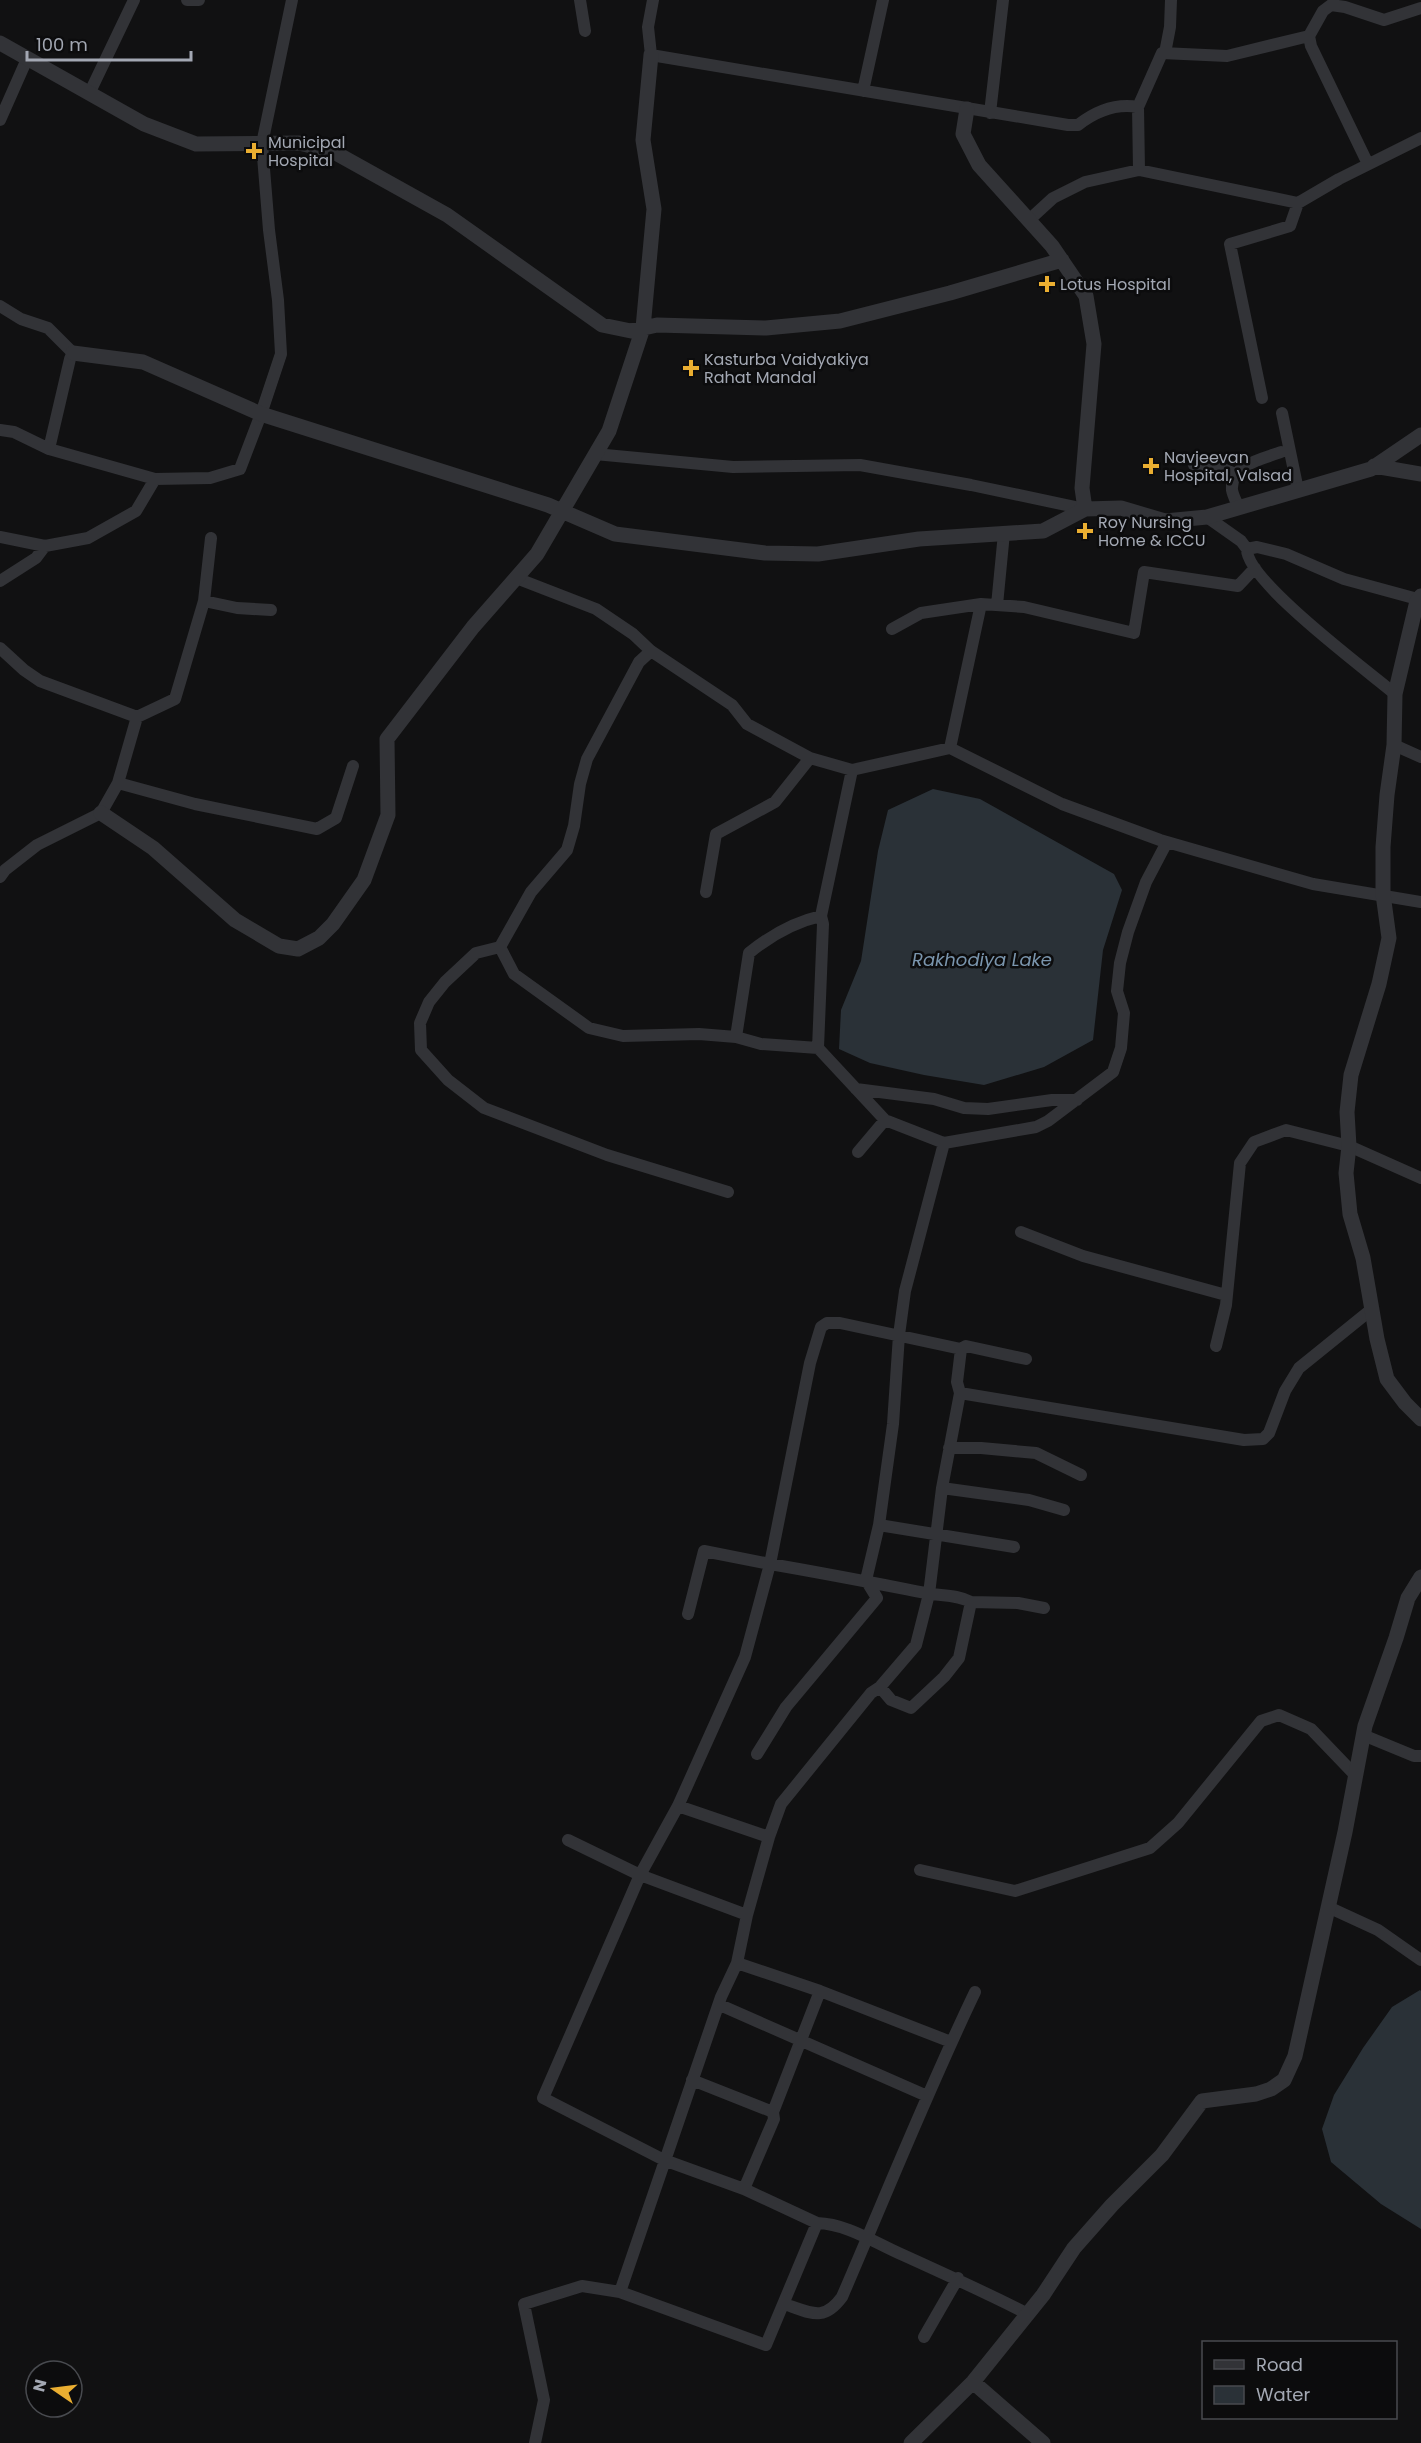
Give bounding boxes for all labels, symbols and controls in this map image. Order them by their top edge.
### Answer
scale bar [27,24,190,62]
text: 100 m [36,32,88,57]
place label: Municipal Hospital [268,131,345,172]
marker: Municipal Hospital [245,142,263,160]
place label: Lotus Hospital [1060,273,1171,296]
marker: Lotus Hospital [1038,275,1056,293]
place label: Kasturba Vaidyakiya Rahat Mandal [704,348,869,389]
marker: Kasturba Vaidyakiya Rahat Mandal [682,359,700,377]
place label: Navjeevan Hospital, Valsad [1164,446,1292,487]
marker: Navjeevan Hospital, Valsad [1142,457,1160,475]
place label: Roy Nursing Home & ICCU [1098,511,1206,552]
marker: Roy Nursing Home & ICCU [1076,522,1094,540]
water label: Rakhodiya Lake [912,947,1052,972]
legend [1202,2341,1397,2419]
text: Road [1256,2352,1303,2377]
north arrow [24,2359,84,2419]
text: N [27,2377,53,2394]
text: Water [1256,2382,1310,2407]

